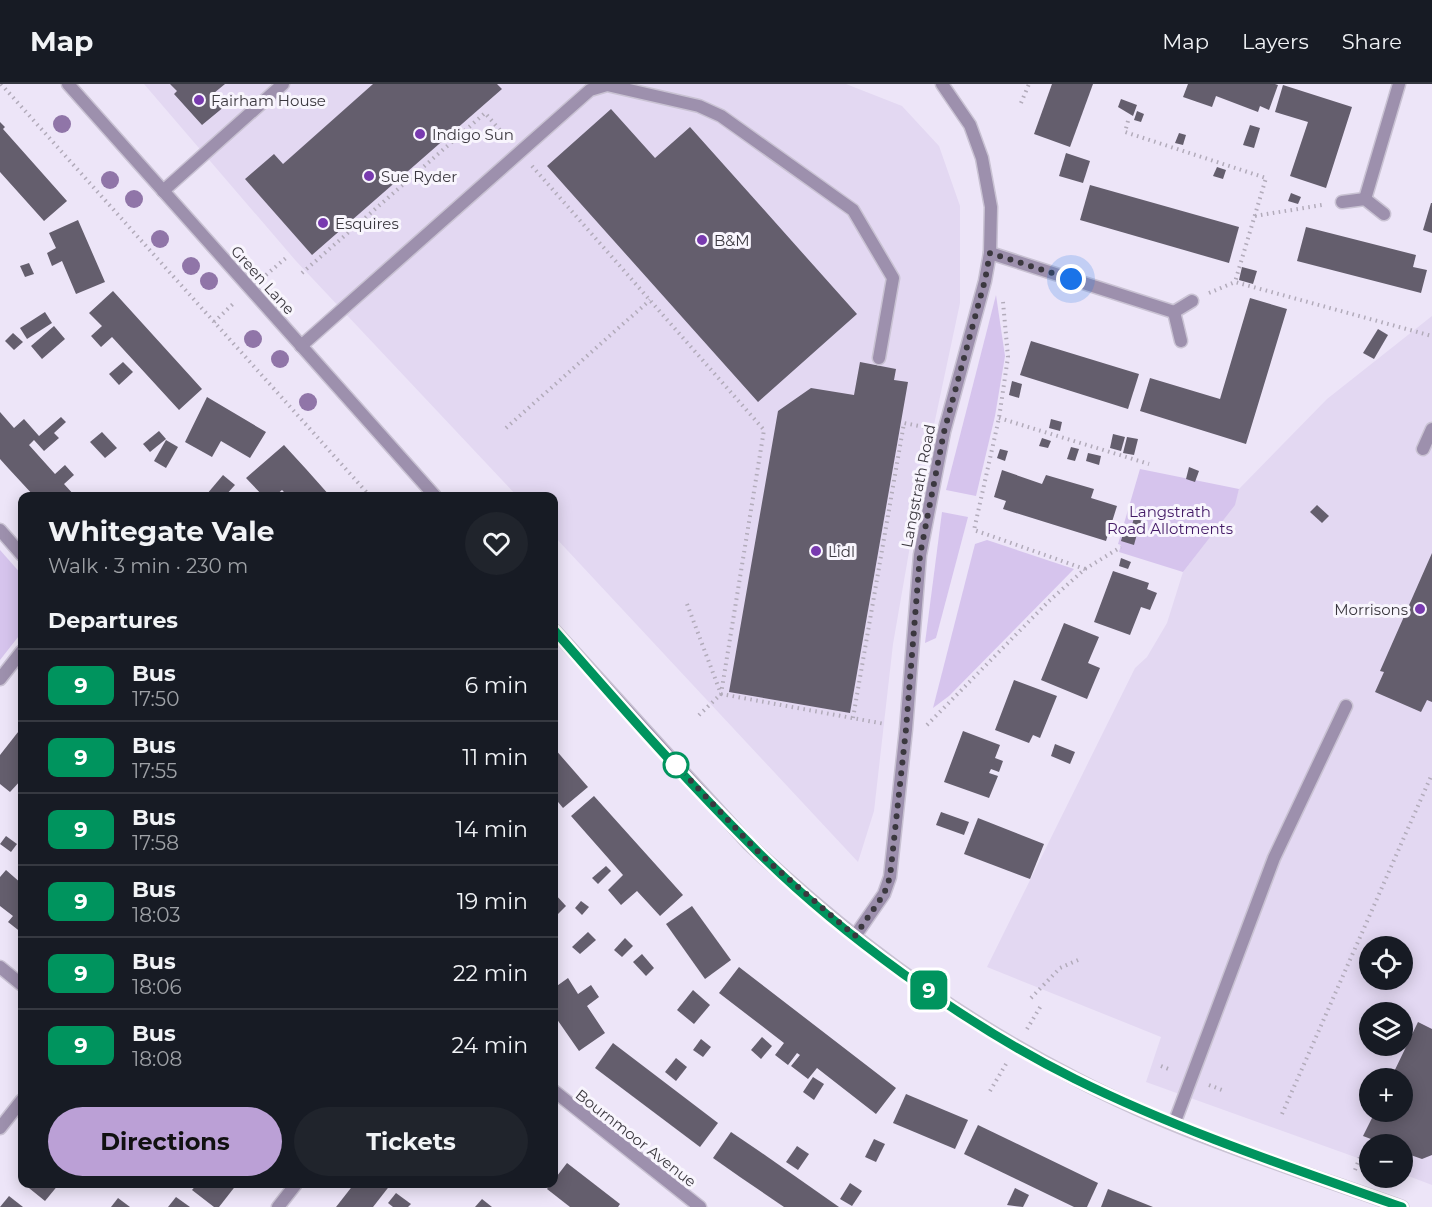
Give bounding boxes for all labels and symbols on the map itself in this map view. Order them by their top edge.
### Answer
place label: Fairham House [211,91,326,110]
marker: Fairham House [192,93,206,107]
place label: Indigo Sun [432,125,514,144]
marker: Indigo Sun [413,127,427,141]
place label: Sue Ryder [381,167,457,186]
marker: Sue Ryder [362,169,376,183]
place label: Esquires [335,214,399,233]
marker: Esquires [316,216,330,230]
place label: B&M [714,231,750,250]
marker: B&M [695,233,709,247]
street label: Green Lane [227,242,299,318]
your location [1056,264,1086,294]
street label: Langstrath Road [897,423,939,549]
park label: Langstrath Road Allotments [1107,502,1233,538]
place label: Lidl [828,542,855,561]
marker: Lidl [809,544,823,558]
place label: Morrisons [1334,600,1408,619]
marker: Morrisons [1413,602,1427,616]
unlabelled marker [663,752,689,778]
line badge: 9 [910,970,948,1010]
street label: Bournmoor Avenue [572,1085,700,1191]

